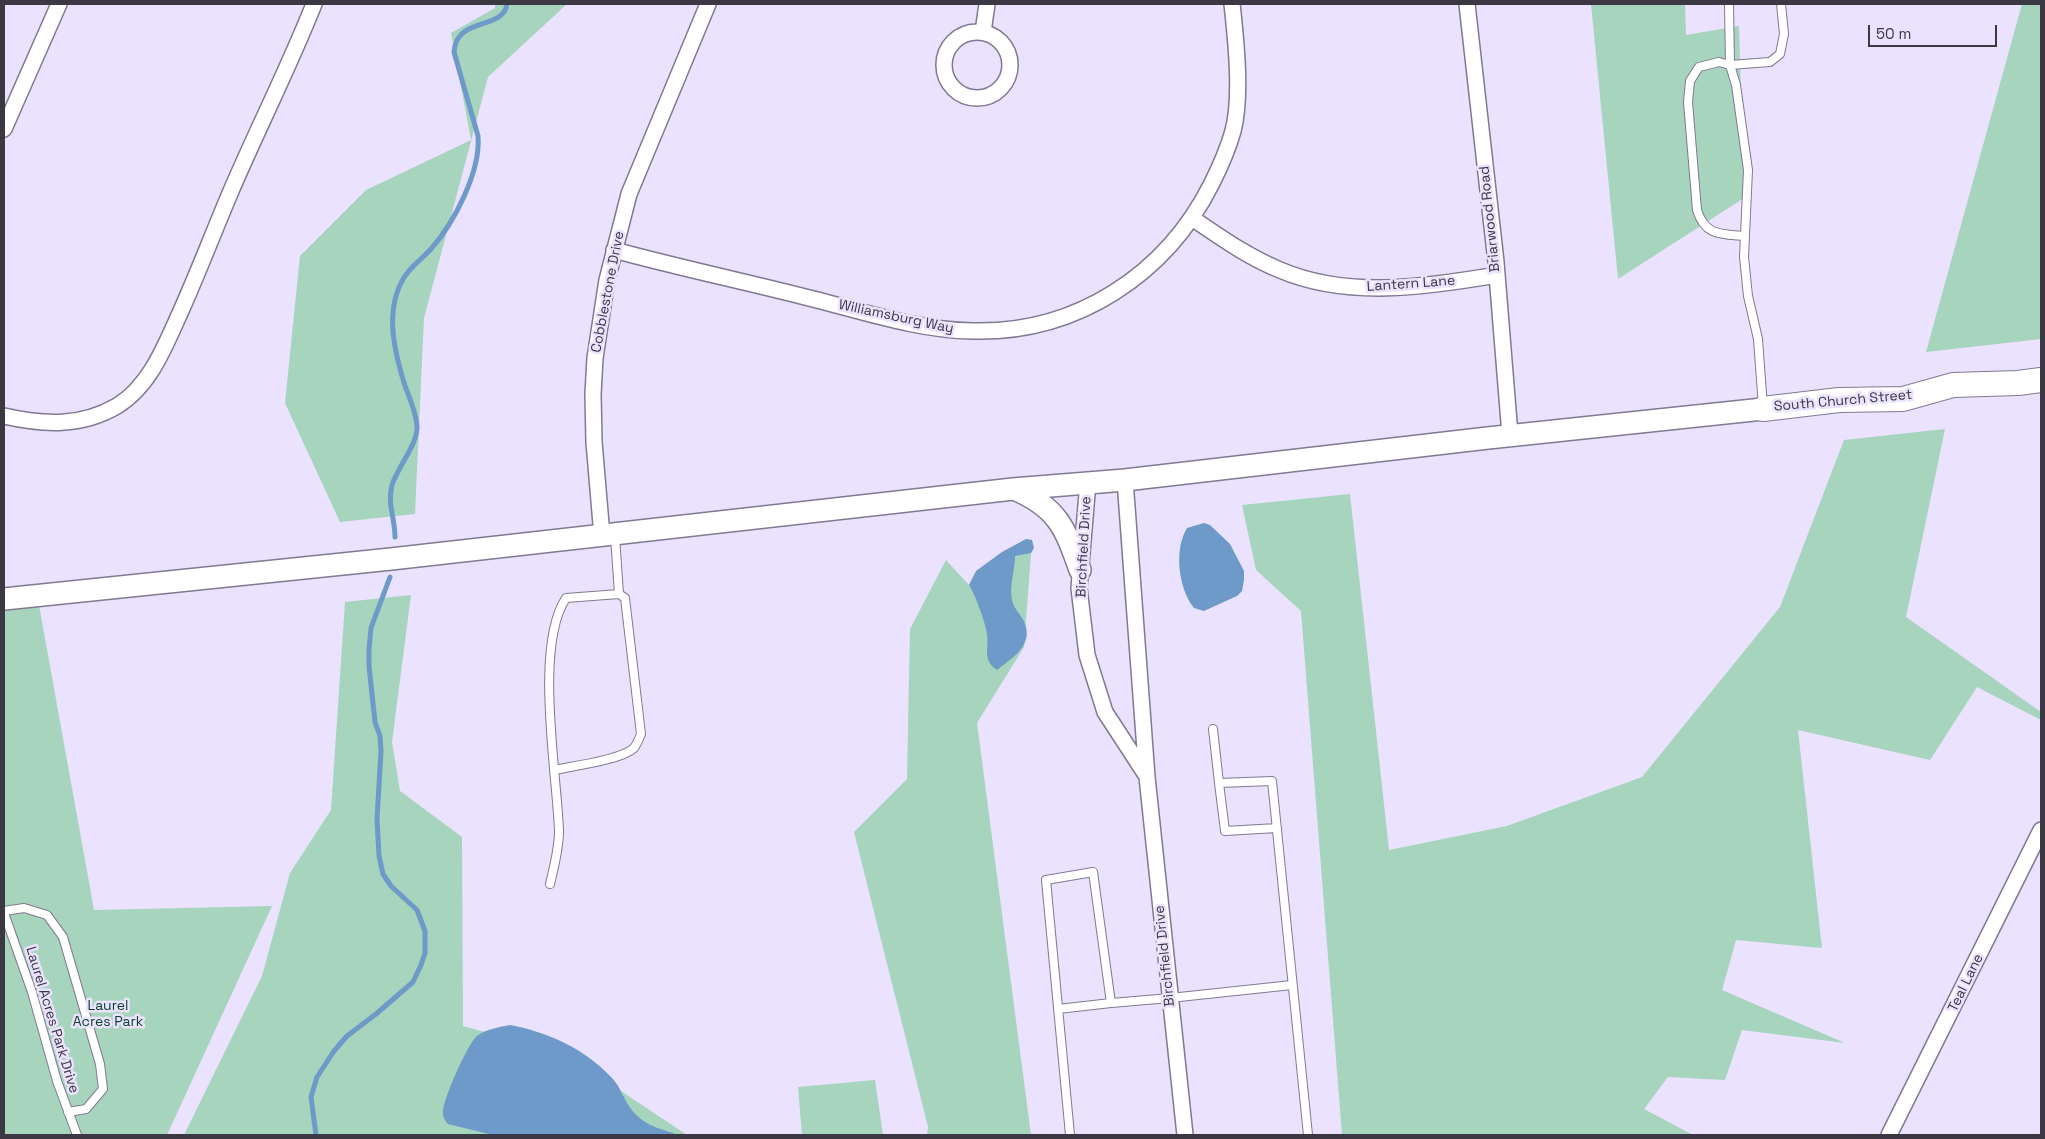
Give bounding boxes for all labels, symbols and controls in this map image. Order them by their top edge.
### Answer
scale bar [1870,15,1999,47]
text: 50 m [1876,24,1911,43]
street label: Briarwood Road [1476,165,1504,273]
street label: Cobblestone Drive [588,230,628,354]
street label: Lantern Lane [1366,273,1456,295]
street label: Williamsburg Way [837,297,955,337]
street label: South Church Street [1773,387,1913,415]
street label: Birchfield Drive [1073,496,1095,598]
street label: Birchfield Drive [1151,905,1179,1007]
street label: Laurel Acres Park Drive [22,945,82,1095]
street label: Teal Lane [1945,951,1987,1015]
park label: Laurel Acres Park [73,998,143,1030]

